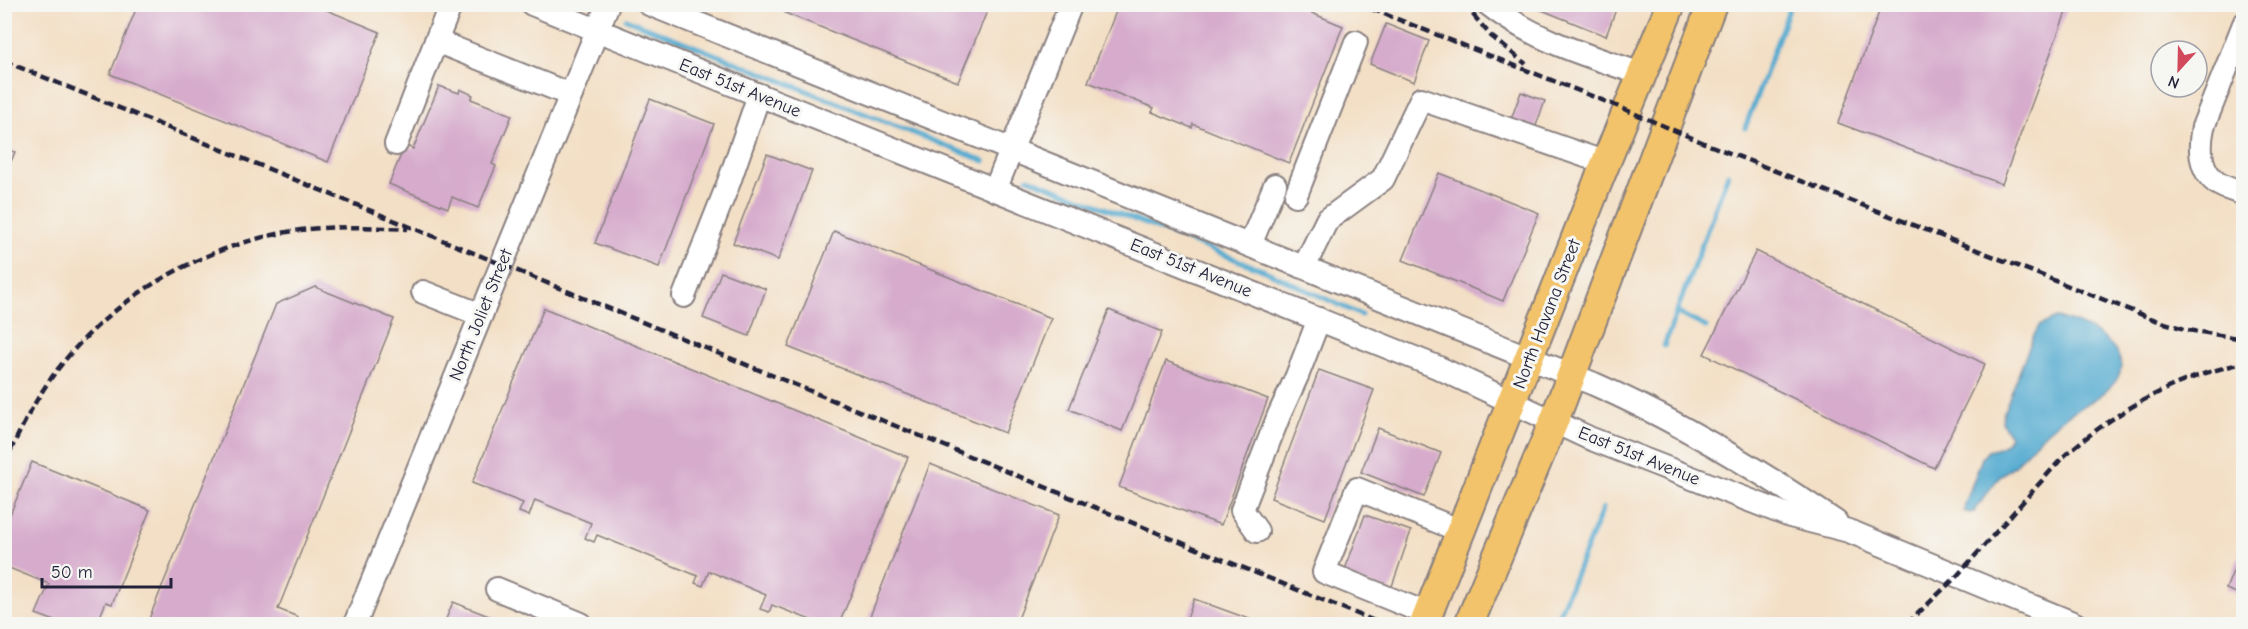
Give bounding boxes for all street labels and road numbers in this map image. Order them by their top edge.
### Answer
street label: East 51st Avenue [676,54,804,122]
street label: East 51st Avenue [1127,234,1255,302]
street label: North Havana Street [1509,236,1585,392]
street label: North Joliet Street [445,245,517,384]
street label: East 51st Avenue [1575,422,1703,490]

